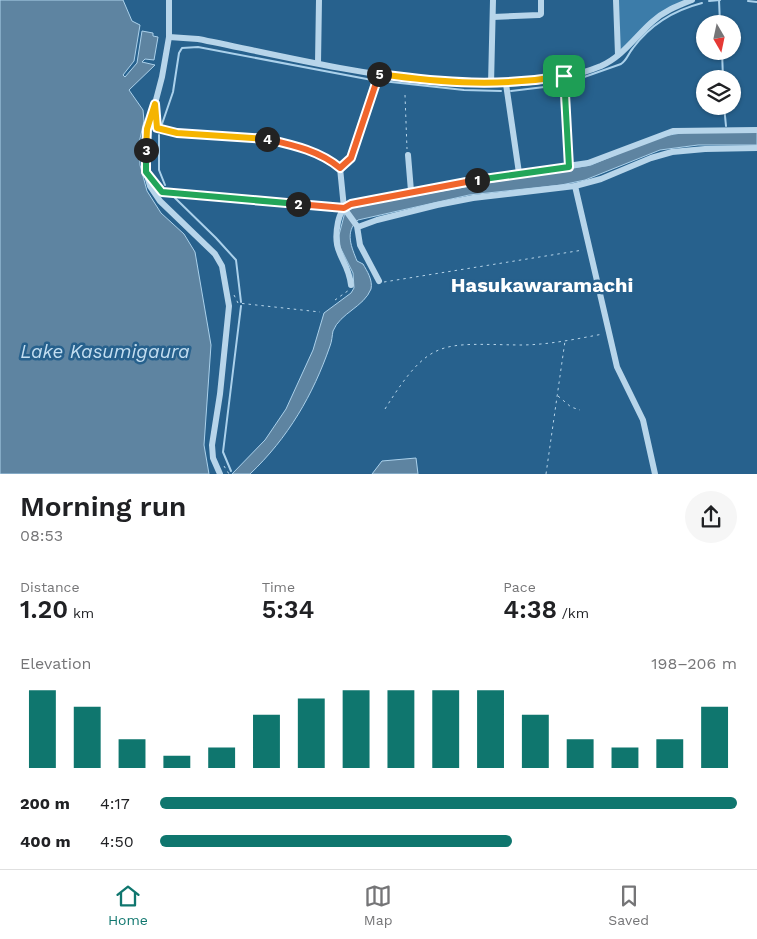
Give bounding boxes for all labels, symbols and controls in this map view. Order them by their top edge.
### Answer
north arrow [696,15,741,60]
map controls [696,15,741,115]
pin [543,55,585,97]
pin: 5 [366,62,392,86]
icon: arrive [550,62,578,90]
text: 5 [375,66,384,82]
button: layers [696,70,741,115]
pin: 4 [254,126,280,152]
text: 4 [263,131,272,147]
pin: 3 [134,138,158,162]
text: 3 [142,142,151,158]
pin: 1 [464,168,490,192]
text: 1 [474,172,481,188]
pin: 2 [286,192,310,216]
text: 2 [294,196,303,212]
district label: Hasukawaramachi [451,273,633,297]
water label: Lake Kasumigaura [20,340,190,363]
text: Morning run [20,490,186,523]
button: share [685,491,737,543]
text: 08:53 [20,526,63,545]
text: Distance [20,579,80,595]
text: Time [262,579,295,595]
text: Pace [503,579,536,595]
text: 1.20 [20,595,68,624]
text: 5:34 [262,595,314,624]
text: 4:38 [503,595,557,624]
text: km [68,605,94,621]
text: /km [557,605,589,621]
text: Elevation [20,654,91,673]
text: 198–206 m [651,654,737,673]
text: 200 m [20,794,70,813]
text: 4:17 [100,794,130,813]
text: 400 m [20,832,71,851]
text: 4:50 [100,832,134,851]
tab: Home [108,882,148,928]
tab: Map [364,882,392,928]
tab: Saved [608,882,649,928]

